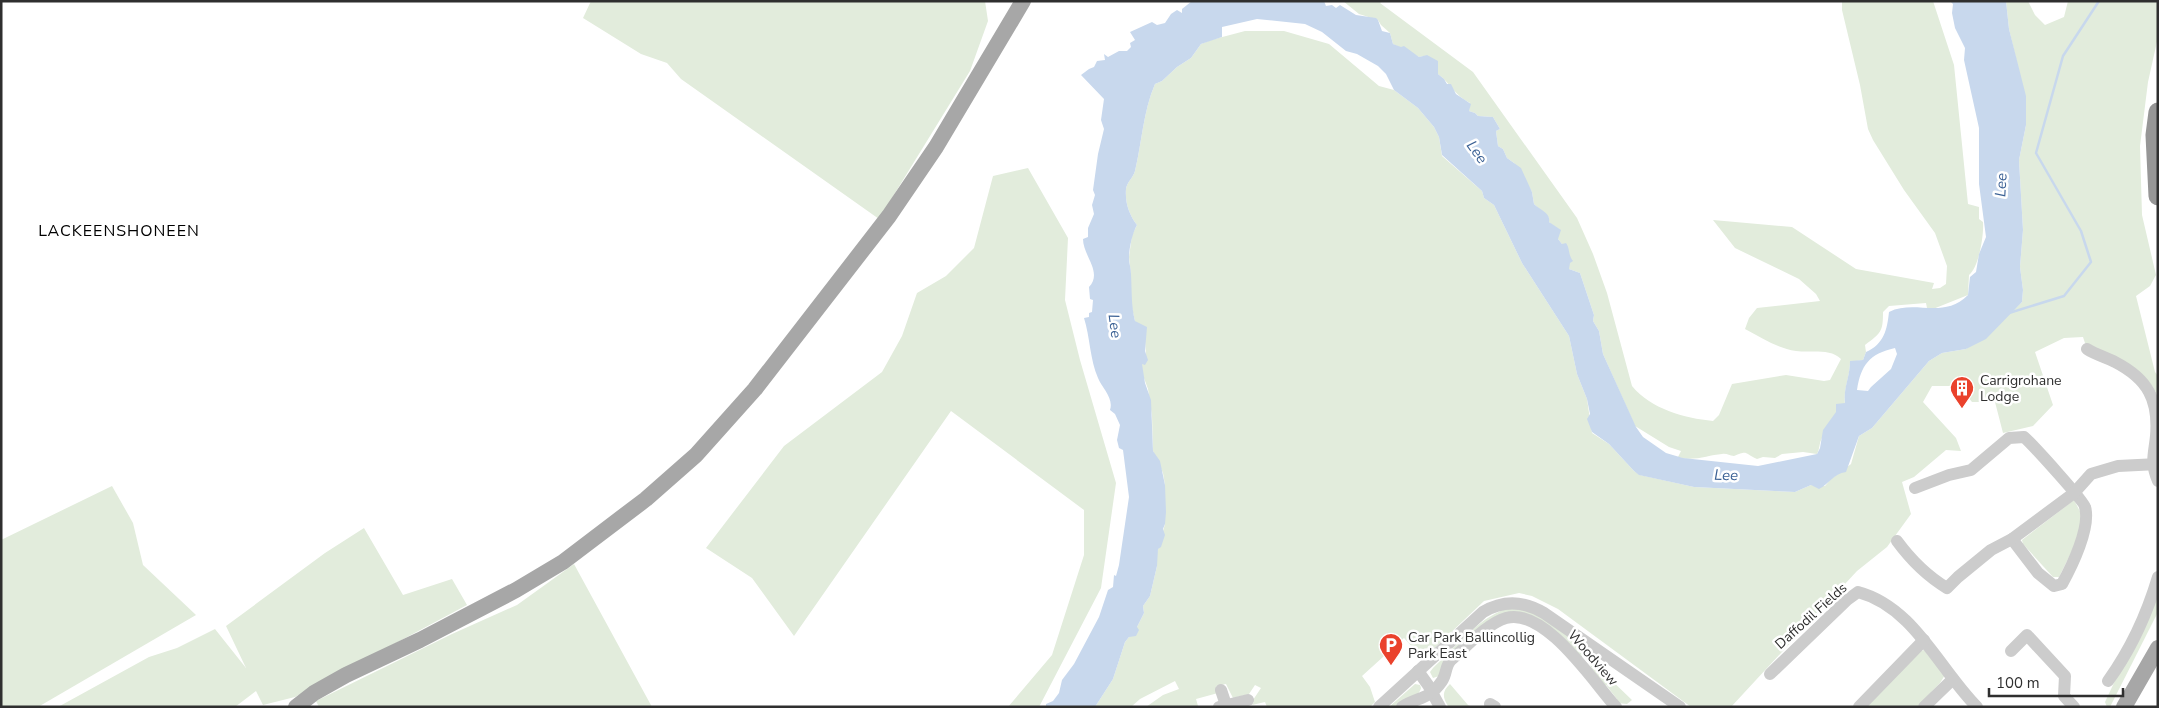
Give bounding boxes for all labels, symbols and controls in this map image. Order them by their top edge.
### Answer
water label: Lee [1462,136,1492,168]
water label: Lee [1990,172,2012,198]
district label: LACKEENSHONEEN [38,220,200,242]
water label: Lee [1103,313,1127,339]
place label: Carrigrohane Lodge [1980,371,2062,406]
building icon: Carrigrohane Lodge [1949,375,1975,409]
water label: Lee [1714,465,1738,485]
street label: Daffodil Fields [1771,578,1851,654]
street label: Woodview [1564,626,1623,690]
place label: Car Park Ballincollig Park East [1408,628,1535,663]
parking icon: Car Park Ballincollig Park East [1378,632,1404,666]
scale bar [1989,666,2123,698]
text: 100 m [1996,673,2040,693]

